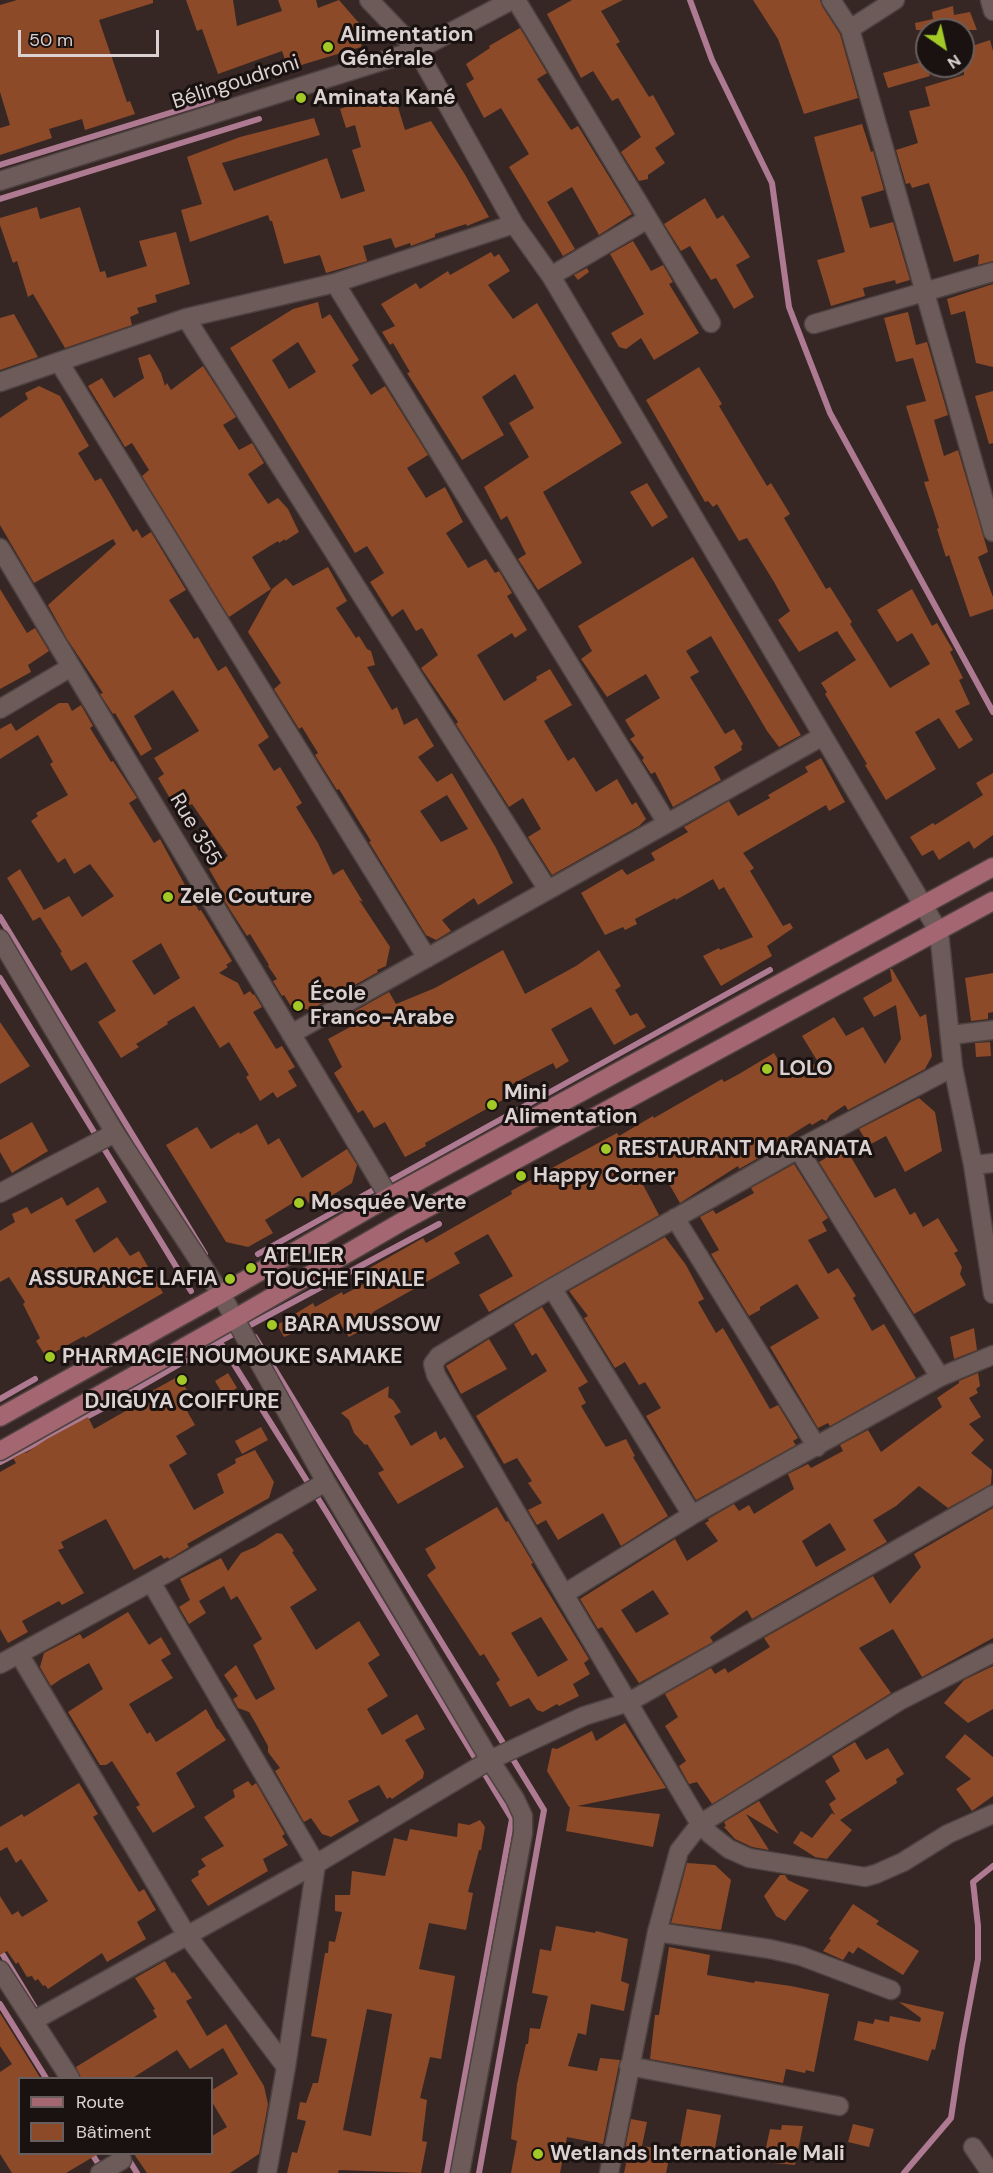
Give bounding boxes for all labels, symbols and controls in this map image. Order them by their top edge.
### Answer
scale bar [21,18,162,56]
north arrow [915,18,975,78]
place label: Alimentation Générale [340,22,474,72]
text: 50 m [29,28,73,52]
marker: Alimentation Générale [321,40,335,54]
text: N [944,50,965,74]
street label: Bélingoudroni [169,51,303,115]
place label: Aminata Kané [313,85,456,111]
marker: Aminata Kané [294,91,308,105]
street label: Rue 355 [164,789,226,871]
place label: Zele Couture [180,884,312,910]
marker: Zele Couture [161,890,175,904]
place label: École Franco-Arabe [310,981,455,1031]
marker: École Franco-Arabe [291,999,305,1013]
place label: LOLO [779,1056,833,1082]
marker: LOLO [760,1062,774,1076]
place label: Mini Alimentation [504,1080,638,1130]
marker: Mini Alimentation [485,1098,499,1112]
place label: RESTAURANT MARANATA [618,1136,873,1162]
marker: RESTAURANT MARANATA [599,1142,613,1156]
place label: Happy Corner [533,1163,676,1189]
marker: Happy Corner [514,1169,528,1183]
place label: Mosquée Verte [311,1190,467,1216]
marker: Mosquée Verte [292,1196,306,1210]
place label: ATELIER TOUCHE FINALE [263,1243,425,1293]
marker: ATELIER TOUCHE FINALE [244,1261,258,1275]
place label: ASSURANCE LAFIA [28,1266,218,1292]
marker: ASSURANCE LAFIA [223,1272,237,1286]
place label: BARA MUSSOW [284,1312,441,1338]
marker: BARA MUSSOW [265,1318,279,1332]
place label: PHARMACIE NOUMOUKE SAMAKE [62,1344,403,1370]
marker: PHARMACIE NOUMOUKE SAMAKE [43,1350,57,1364]
marker: DJIGUYA COIFFURE [175,1373,189,1387]
place label: DJIGUYA COIFFURE [85,1389,279,1415]
legend [18,2077,213,2155]
text: Route [76,2090,124,2114]
text: Bâtiment [76,2120,151,2144]
place label: Wetlands Internationale Mali [550,2141,845,2167]
marker: Wetlands Internationale Mali [531,2147,545,2161]

